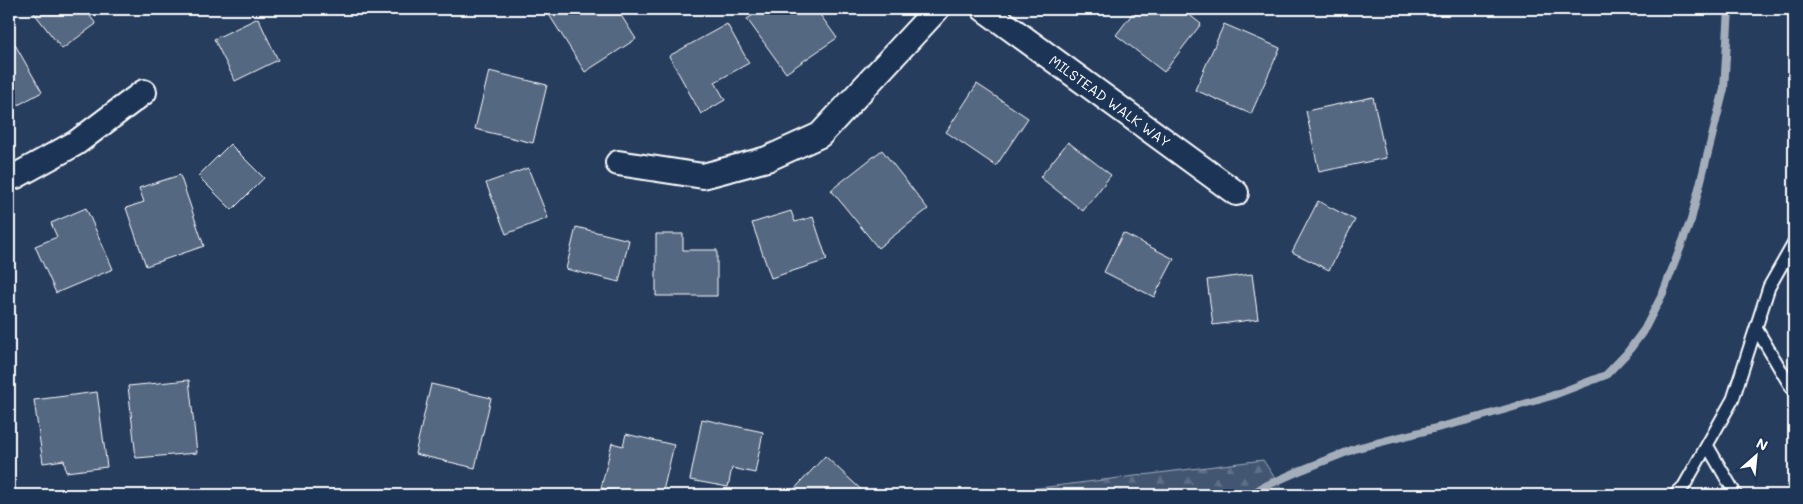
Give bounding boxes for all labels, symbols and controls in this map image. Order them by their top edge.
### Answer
street label: MILSTEAD WALK WAY [1046,51,1174,151]
north arrow [1730,432,1780,482]
text: N [1753,433,1771,455]

